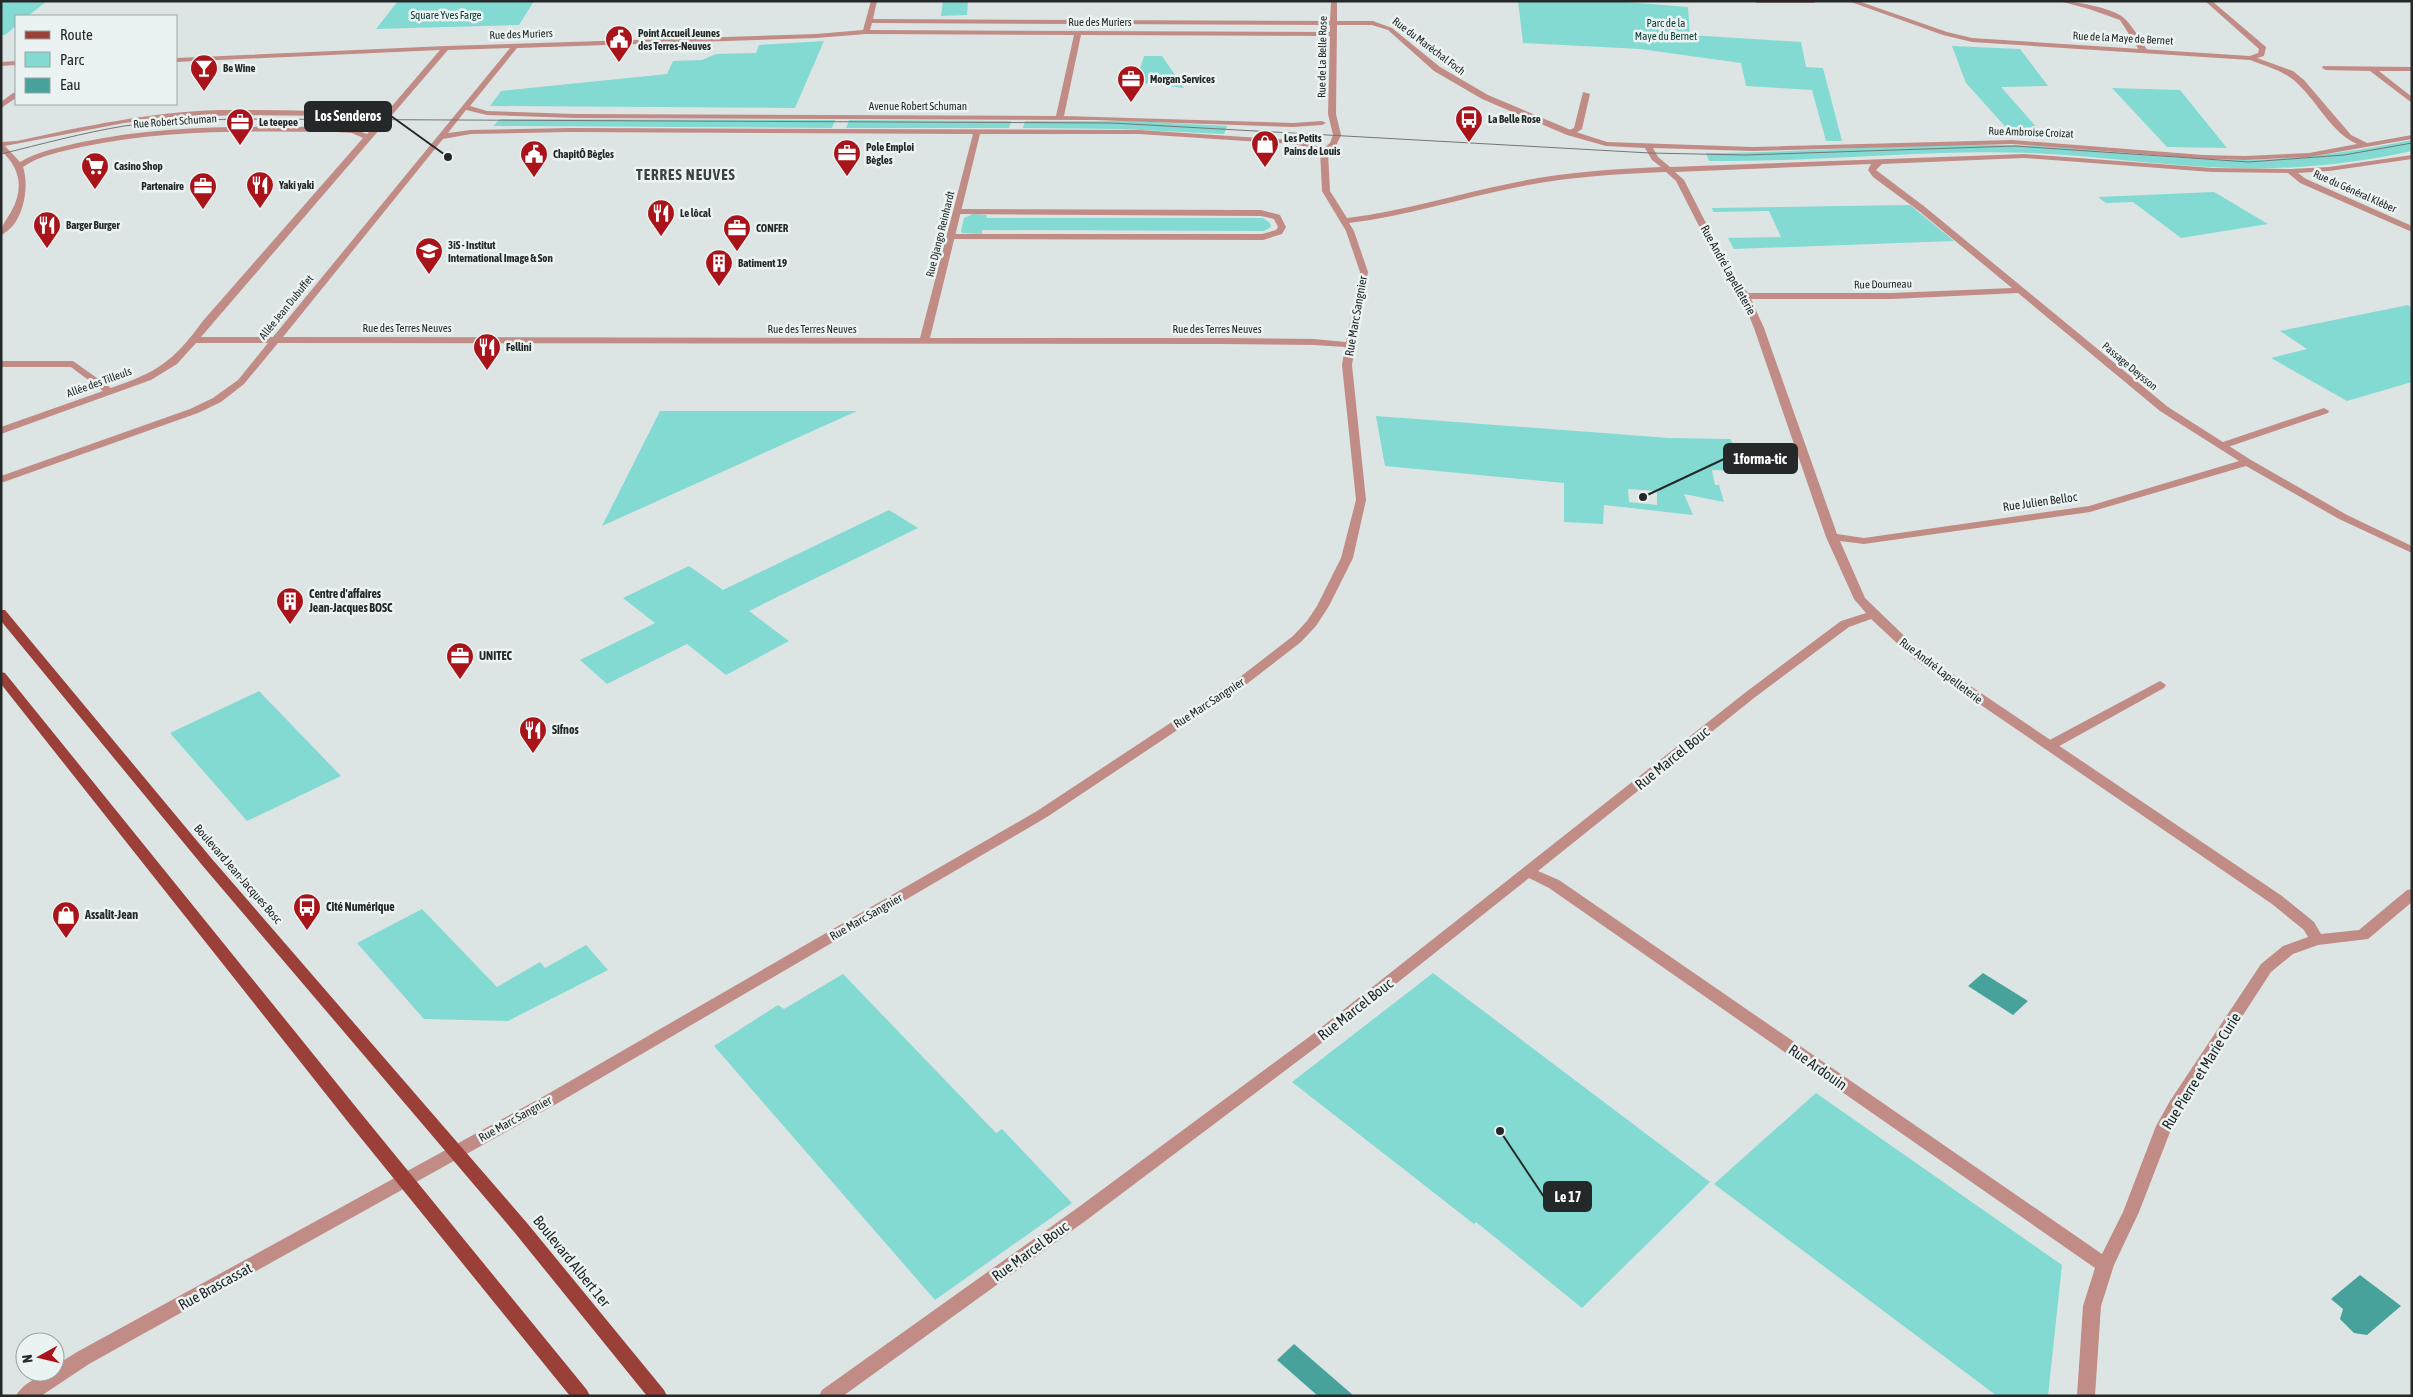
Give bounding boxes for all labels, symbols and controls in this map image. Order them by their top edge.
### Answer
park label: Square Yves Farge [410,9,482,21]
legend [15,15,178,105]
street label: Rue du Maréchal Foch [1390,15,1468,77]
street label: Rue des Muriers [1068,16,1132,28]
street label: Rue de La Belle Rose [1315,16,1329,98]
park label: Parc de la Maye du Bernet [1635,17,1697,42]
public building icon: Point Accueil Jeunes des Terres-Neuves [604,24,634,63]
text: Route [60,26,93,43]
street label: Rue des Muriers [489,27,553,41]
place label: Point Accueil Jeunes des Terres-Neuves [638,27,720,52]
street label: Rue de la Maye de Bernet [2072,29,2174,47]
text: Parc [60,51,84,68]
bar icon: Be Wine [189,53,219,92]
place label: Be Wine [223,62,256,74]
office icon: Morgan Services [1116,64,1146,103]
place label: Morgan Services [1150,73,1215,85]
text: Eau [60,76,81,93]
street label: Avenue Robert Schuman [869,100,967,112]
callout: Los Senderos [305,102,391,131]
bus stop icon: La Belle Rose [1454,104,1484,143]
office icon: Le teepee [225,107,255,146]
text: Los Senderos [315,108,381,124]
street label: Rue Robert Schuman [133,112,217,130]
place label: La Belle Rose [1488,113,1541,125]
place label: Le teepee [259,116,298,128]
street label: Rue Ambroise Croizat [1988,125,2074,139]
shop icon: Les Petits Pains de Louis [1250,129,1280,168]
place label: Les Petits Pains de Louis [1284,132,1341,157]
office icon: Pole Emploi Bègles [832,138,862,177]
public building icon: ChapitÔ Bègles [519,139,549,178]
place label: Pole Emploi Bègles [866,141,915,166]
place label: ChapitÔ Bègles [553,148,614,160]
supermarket icon: Casino Shop [80,151,110,190]
place label: Casino Shop [114,160,163,172]
district label: TERRES NEUVES [636,166,736,183]
street label: Rue du Général Kléber [2312,167,2399,215]
restaurant icon: Yaki yaki [245,170,275,209]
office icon: Partenaire [188,171,218,210]
place label: Yaki yaki [278,179,314,191]
place label: Partenaire [141,180,184,192]
street label: Rue Django Reinhardt [924,190,956,278]
restaurant icon: Le lôcal [646,198,676,237]
place label: Le lôcal [680,207,712,219]
restaurant icon: Barger Burger [32,210,62,249]
office icon: CONFER [722,213,752,252]
place label: Barger Burger [66,219,120,231]
place label: CONFER [756,222,789,234]
street label: Rue André Lapelleterie [1698,223,1758,317]
school or university icon: 3iS - Institut International Image & Son [414,236,444,275]
place label: 3iS - Institut International Image & Son [448,239,553,264]
building icon: Batiment 19 [704,248,734,287]
place label: Batiment 19 [738,257,787,269]
street label: Allée Jean Dubuffet [256,272,316,342]
street label: Rue Marc Sangnier [1342,274,1370,357]
street label: Rue Dourneau [1854,277,1912,291]
street label: Rue des Terres Neuves [362,322,452,334]
street label: Rue des Terres Neuves [767,323,857,335]
street label: Rue des Terres Neuves [1172,323,1262,335]
restaurant icon: Fellini [472,332,502,371]
street label: Passage Deysson [2100,340,2160,392]
place label: Fellini [506,341,532,353]
street label: Allée des Tilleuls [65,365,133,399]
callout: 1forma-tic [1724,444,1797,473]
text: 1forma-tic [1733,451,1788,467]
street label: Rue Julien Belloc [2002,490,2079,514]
building icon: Centre d'affaires Jean-Jacques BOSC [275,586,305,625]
place label: Centre d'affaires Jean-Jacques BOSC [308,587,393,615]
street label: Rue André Lapelleterie [1897,635,1985,707]
office icon: UNITEC [445,641,475,680]
place label: UNITEC [479,649,513,663]
street label: Rue Marc Sangnier [1171,675,1247,731]
restaurant icon: Sifnos [518,715,548,754]
place label: Sifnos [552,723,580,737]
street label: Rue Marcel Bouc [1632,723,1713,793]
street label: Boulevard Jean-Jacques Bosc [191,821,285,927]
street label: Rue Marc Sangnier [827,890,905,943]
bus stop icon: Cité Numérique [292,892,322,931]
shop icon: Assalit-Jean [51,900,81,939]
place label: Cité Numérique [326,900,395,914]
place label: Assalit-Jean [84,908,138,922]
street label: Rue Marcel Bouc [1314,974,1396,1044]
street label: Rue Pierre et Marie Curie [2158,1009,2244,1132]
street label: Rue Ardouin [1785,1041,1851,1093]
street label: Rue Marc Sangnier [476,1093,554,1145]
callout: Le 17 [1544,1182,1591,1211]
text: Le 17 [1555,1189,1581,1205]
street label: Boulevard Albert 1er [530,1212,614,1311]
street label: Rue Marcel Bouc [988,1217,1072,1284]
street label: Rue Brascassat [175,1259,255,1313]
north arrow [15,1332,65,1382]
text: N [19,1354,36,1364]

